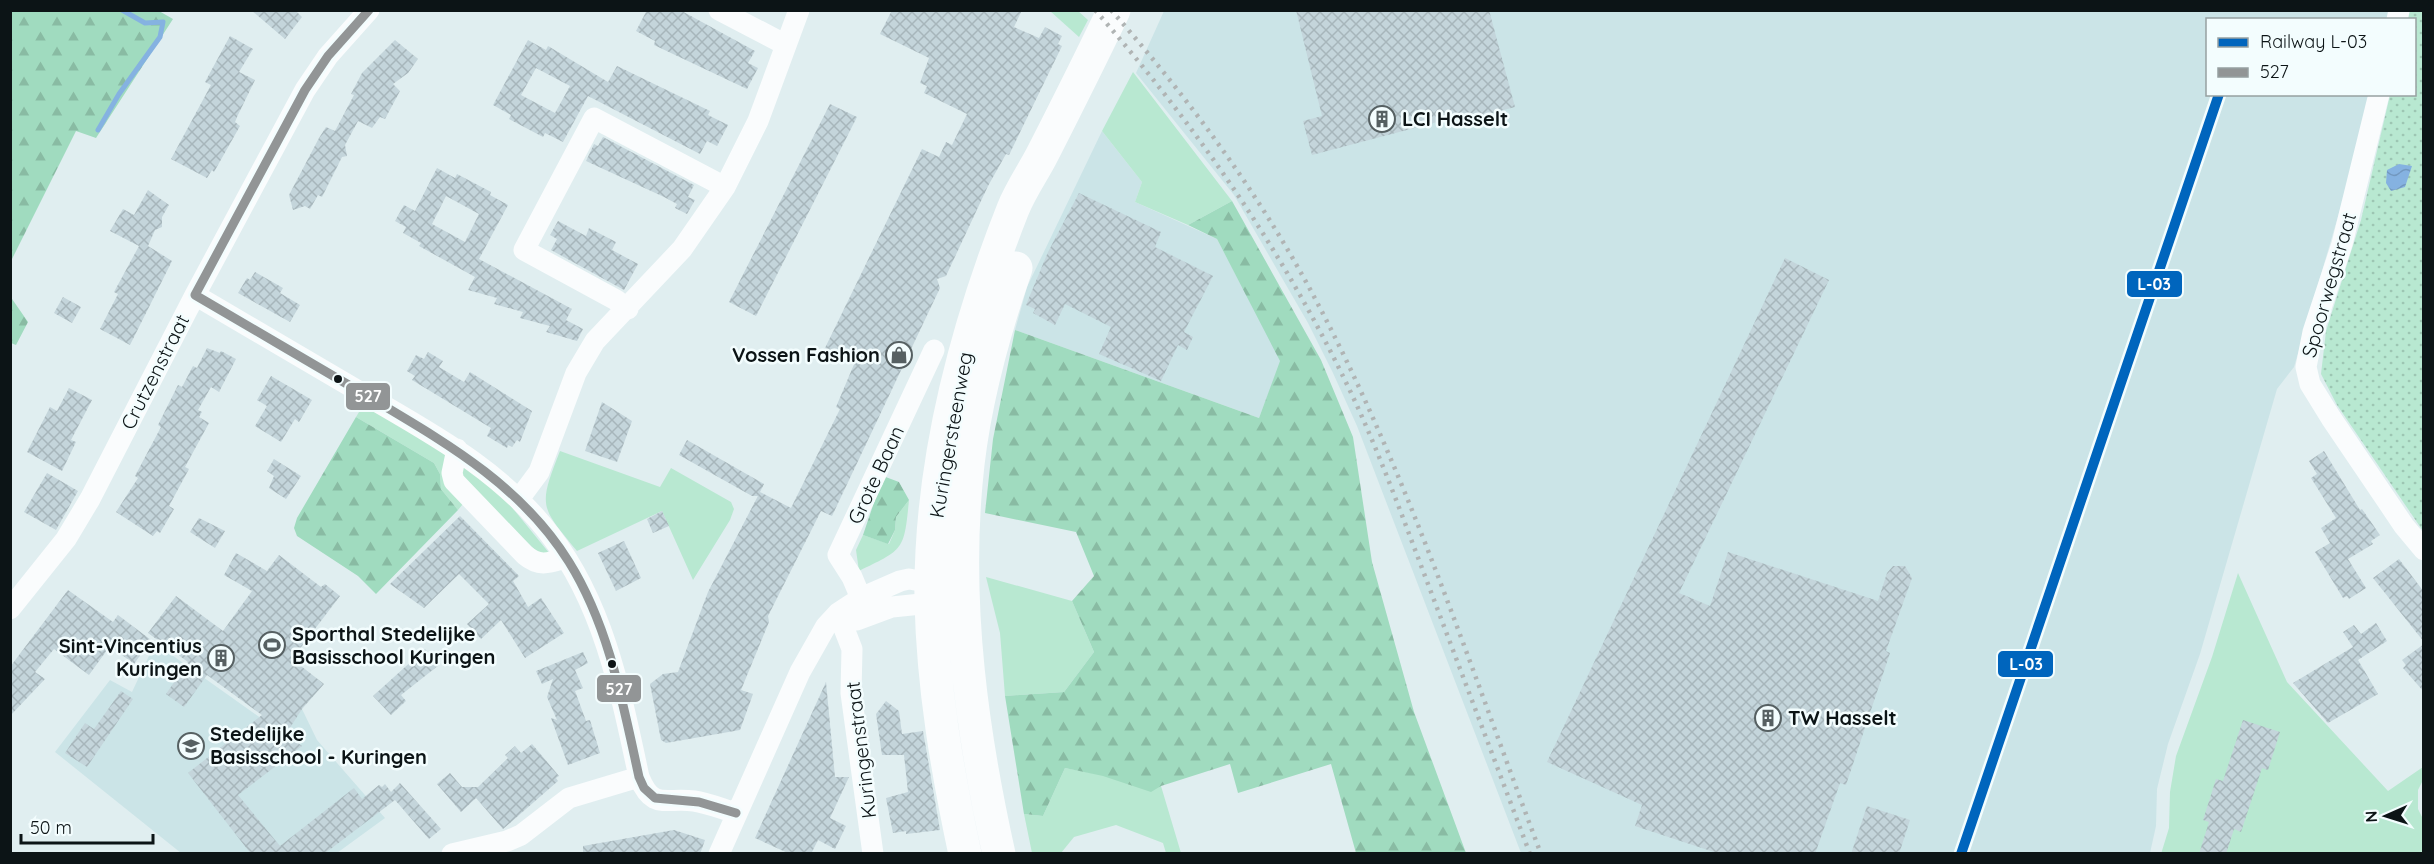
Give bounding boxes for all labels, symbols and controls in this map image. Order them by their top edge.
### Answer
legend [2206,18,2416,96]
text: Railway L-03 [2260,30,2367,53]
text: 527 [2260,60,2289,83]
building icon: LCI Hasselt [1367,104,1397,134]
place label: LCI Hasselt [1402,106,1508,131]
street label: Spoorwegstraat [2296,209,2361,360]
line badge: L-03 [2126,270,2183,298]
text: L-03 [2137,274,2171,294]
street label: Crutzenstraat [115,310,194,434]
shop icon: Vossen Fashion [884,340,914,370]
place label: Vossen Fashion [732,342,880,367]
street label: Kuringersteenweg [924,350,977,520]
unlabelled marker [332,373,344,385]
line badge: 527 [345,382,391,411]
text: 527 [354,386,382,406]
street label: Grote Baan [842,422,909,528]
place label: Sporthal Stedelijke Basisschool Kuringen [292,621,495,669]
sports icon: Sporthal Stedelijke Basisschool Kuringen [257,630,287,660]
place label: Sint-Vincentius Kuringen [59,633,202,681]
building icon: Sint-Vincentius Kuringen [206,643,236,673]
line badge: L-03 [1997,650,2054,678]
text: L-03 [2009,654,2043,674]
unlabelled marker [606,658,618,670]
line badge: 527 [596,674,642,703]
text: 527 [605,679,633,699]
street label: Kuringenstraat [840,680,881,820]
building icon: TW Hasselt [1753,703,1783,733]
place label: TW Hasselt [1788,705,1897,730]
place label: Stedelijke Basisschool - Kuringen [210,721,427,769]
school or university icon: Stedelijke Basisschool - Kuringen [176,731,206,761]
north arrow [2356,786,2416,846]
scale bar [21,807,153,845]
text: N [2361,810,2381,823]
text: 50 m [30,816,72,839]

